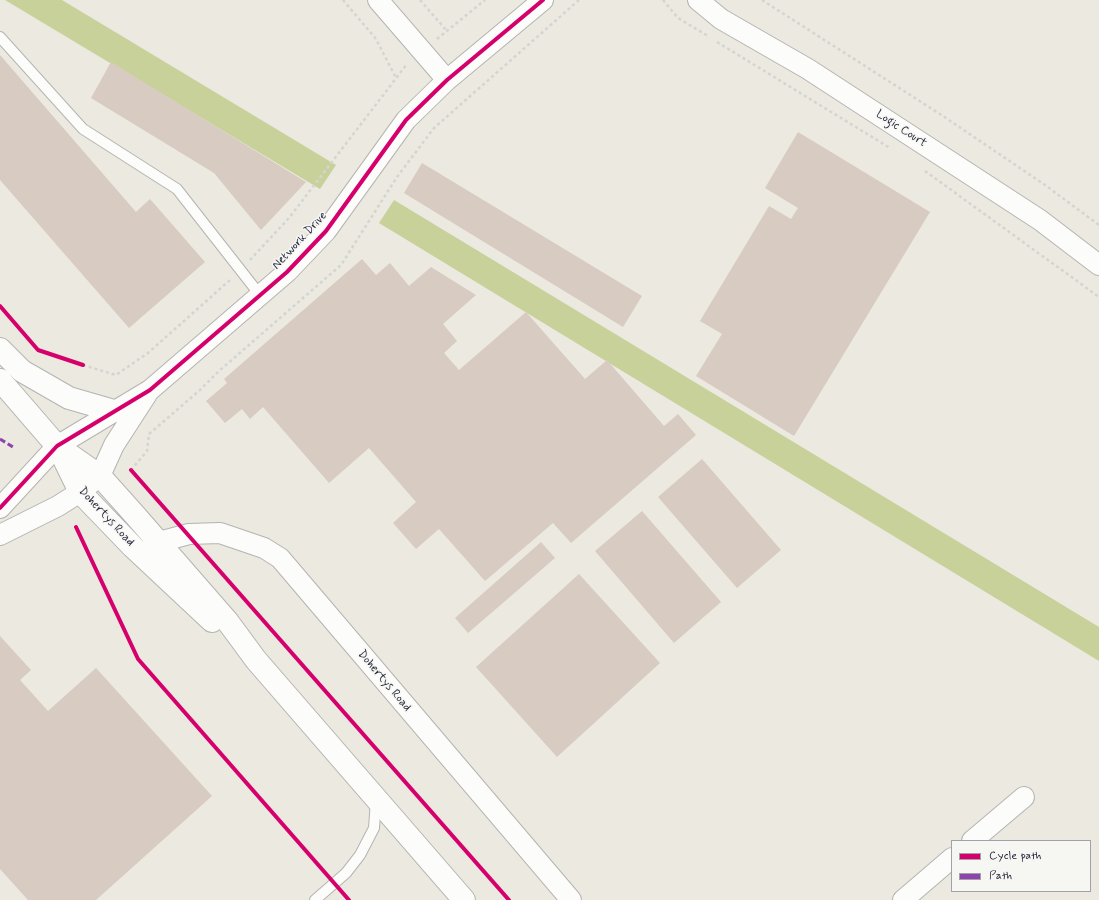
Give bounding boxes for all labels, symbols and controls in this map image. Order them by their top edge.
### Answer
street label: Logic Court [873,107,929,151]
street label: Network Drive [270,209,330,273]
street label: Dohertys Road [75,484,137,550]
street label: Dohertys Road [354,647,414,715]
legend [951,840,1091,892]
text: Cycle path [989,848,1041,864]
text: Path [989,868,1012,884]

